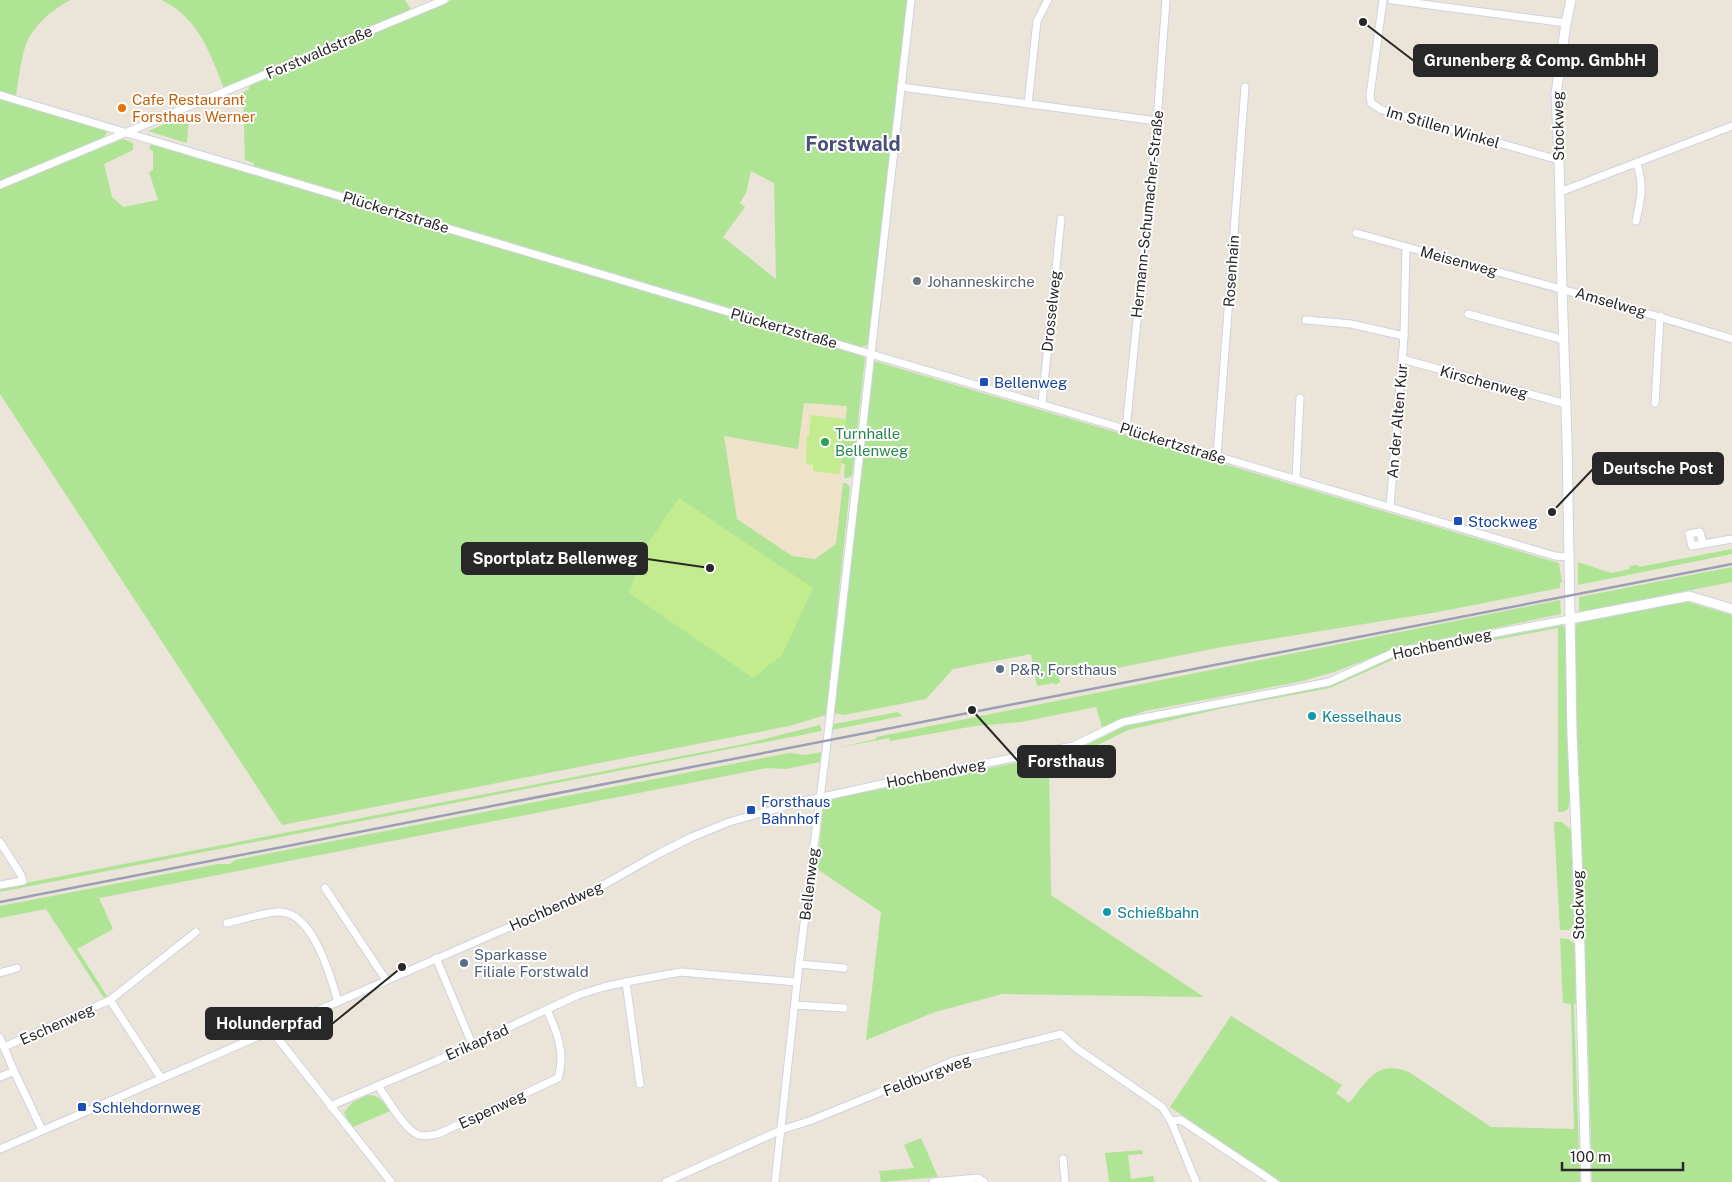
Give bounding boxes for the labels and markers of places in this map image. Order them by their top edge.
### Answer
callout: Grunenberg & Comp. GmbhH [1414,45,1657,76]
place label: Cafe Restaurant Forsthaus Werner [132,91,256,125]
marker: Cafe Restaurant Forsthaus Werner [116,102,128,114]
place label: Johanneskirche [927,273,1035,290]
marker: Johanneskirche [911,275,923,287]
place label: Bellenweg [994,374,1067,391]
marker: Bellenweg [978,376,990,388]
place label: Turnhalle Bellenweg [835,425,908,459]
marker: Turnhalle Bellenweg [819,436,831,448]
callout: Deutsche Post [1593,453,1723,484]
place label: Stockweg [1468,513,1538,530]
marker: Stockweg [1452,515,1464,527]
callout: Sportplatz Bellenweg [462,543,647,574]
place label: P&R, Forsthaus [1010,661,1117,678]
marker: P&R, Forsthaus [994,663,1006,675]
place label: Kesselhaus [1322,708,1402,725]
marker: Kesselhaus [1306,710,1318,722]
callout: Forsthaus [1018,746,1115,777]
place label: Forsthaus Bahnhof [761,793,830,827]
marker: Forsthaus Bahnhof [745,804,757,816]
place label: Schießbahn [1117,904,1199,921]
marker: Schießbahn [1101,906,1113,918]
place label: Sparkasse Filiale Forstwald [474,946,589,980]
marker: Sparkasse Filiale Forstwald [458,957,470,969]
callout: Holunderpfad [206,1008,332,1039]
place label: Schlehdornweg [92,1099,201,1116]
marker: Schlehdornweg [76,1101,88,1113]

